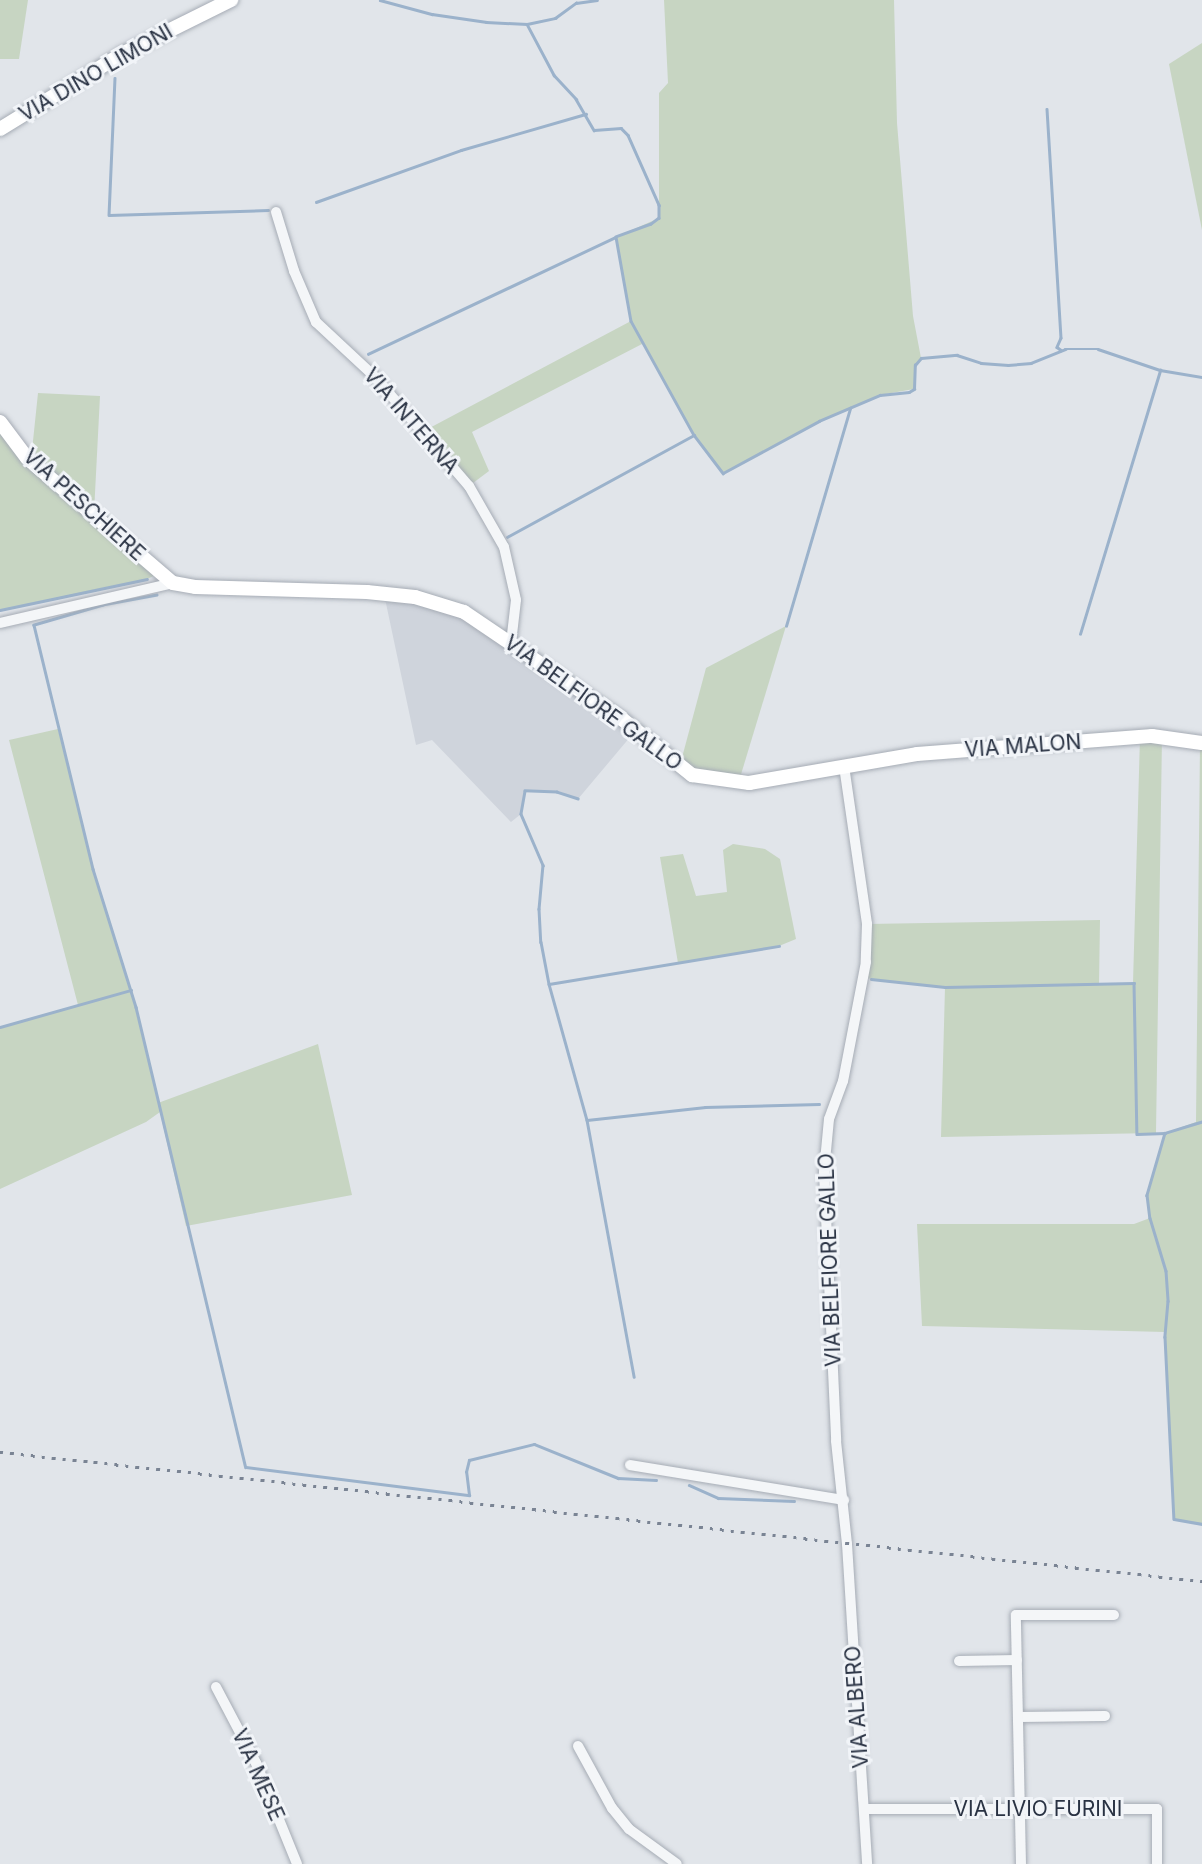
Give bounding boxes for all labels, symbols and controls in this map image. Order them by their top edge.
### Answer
street label: VIA DINO LIMONI [15,19,177,127]
street label: VIA INTERNA [358,363,464,479]
street label: VIA PESCHIERE [18,444,150,566]
street label: VIA BELFIORE GALLO [499,630,687,776]
street label: VIA MALON [964,729,1082,763]
street label: VIA BELFIORE GALLO [814,1153,846,1367]
street label: VIA ALBERO [840,1645,874,1769]
street label: VIA MESE [227,1725,289,1825]
street label: VIA LIVIO FURINI [954,1796,1122,1822]

